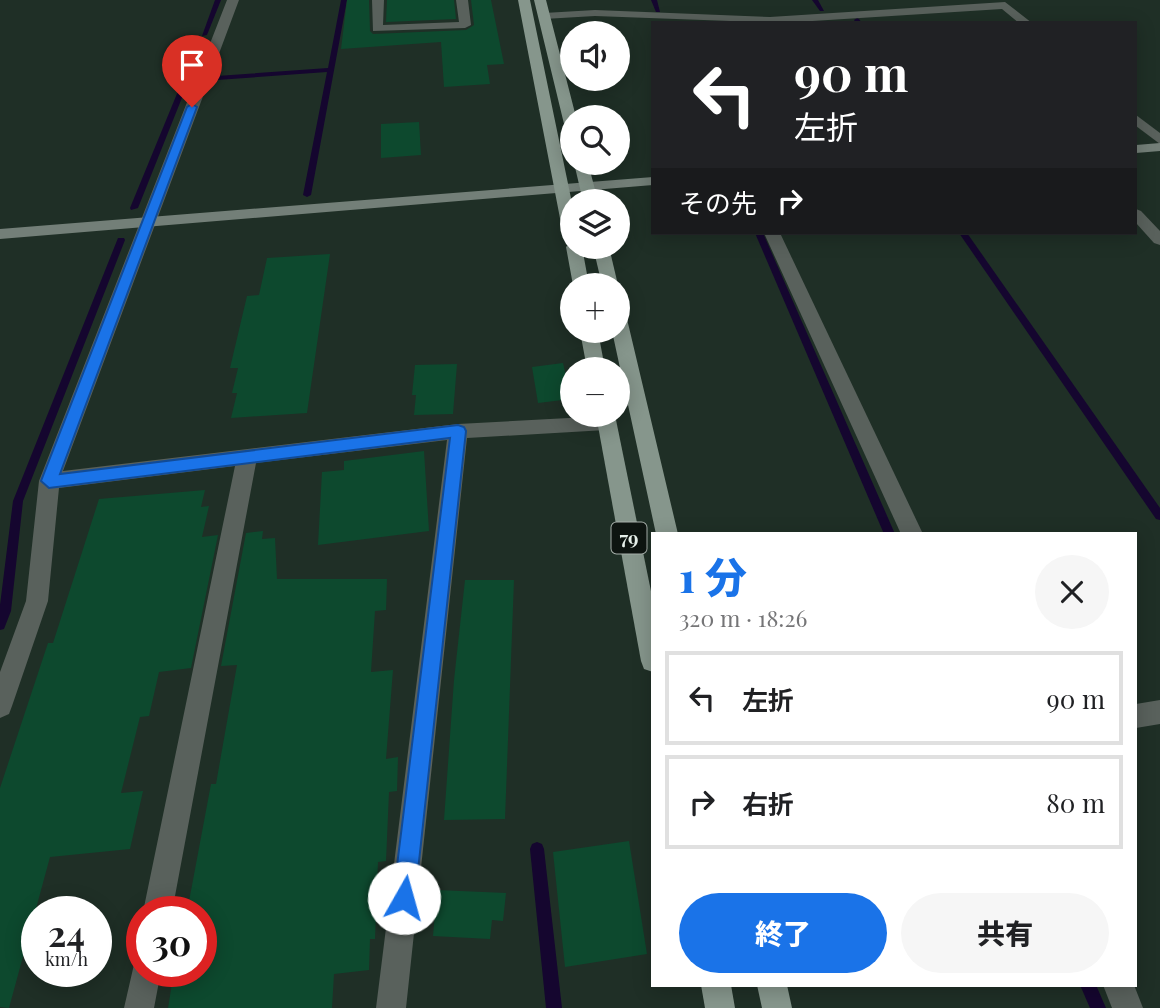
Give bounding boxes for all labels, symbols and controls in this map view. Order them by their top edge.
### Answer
map controls [560,21,630,427]
button: sound [560,21,630,91]
pin [162,35,222,107]
text: 90 m [794,39,908,104]
icon: arrive [173,46,211,84]
icon: left [679,49,770,140]
text: 左折 [794,104,858,147]
button: search [560,105,630,175]
icon: right [771,182,809,220]
text: その先 [679,185,757,220]
button: layers [560,189,630,259]
button: + [560,273,630,343]
button: − [560,357,630,427]
road number: 79 [612,523,646,554]
text: 1 分 [679,548,747,604]
button: close [1035,555,1109,629]
text: 320 m · 18:26 [679,602,807,633]
icon: left [683,679,721,717]
text: 90 m [1047,681,1105,716]
text: 左折 [742,682,794,717]
icon: right [683,783,721,821]
text: 80 m [1046,785,1105,820]
text: 右折 [742,786,794,821]
position arrow [367,861,441,935]
button: 終了 [679,893,887,973]
button: 共有 [901,893,1109,973]
speed limit sign: 30 [126,896,217,987]
text: 24 [48,909,85,956]
text: km/h [45,947,88,971]

